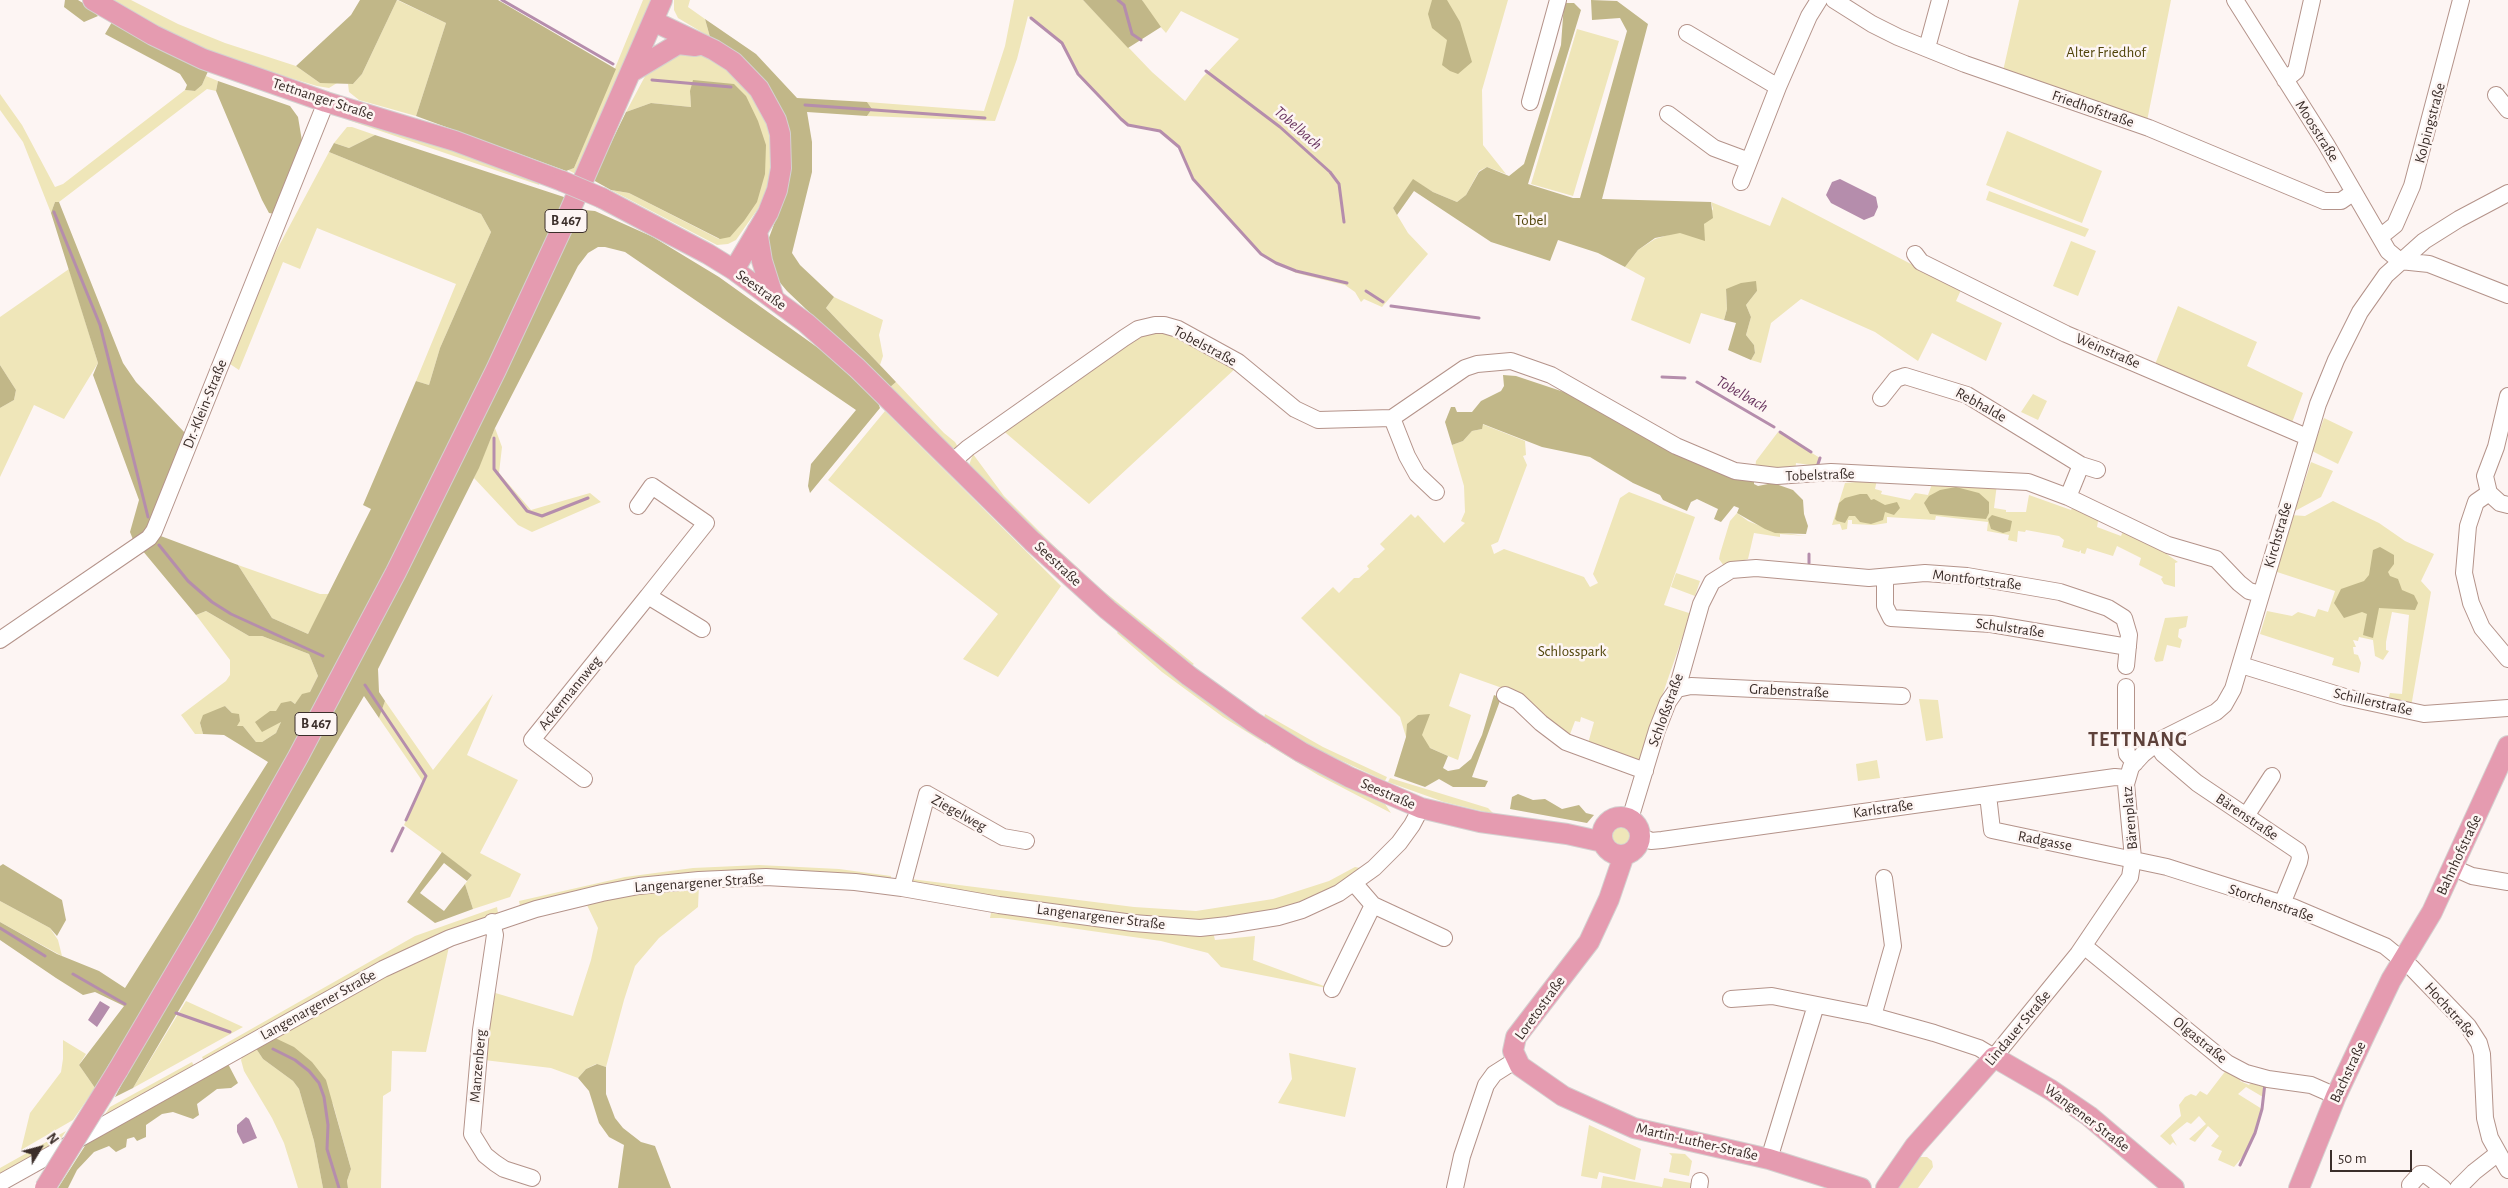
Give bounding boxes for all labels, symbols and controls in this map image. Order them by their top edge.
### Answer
park label: Alter Friedhof [2066,43,2146,61]
street label: Tettnanger Straße [270,74,376,124]
street label: Kolpingstraße [2411,81,2449,165]
street label: Friedhofstraße [2050,87,2136,131]
street label: Moosstraße [2291,97,2343,165]
water label: Tobelbach [1270,102,1326,154]
road number: B 467 [545,210,587,232]
park label: Tobel [1515,211,1547,229]
street label: Seestraße [732,266,790,314]
street label: Tobelstraße [1170,322,1240,370]
street label: Weinstraße [2073,329,2143,373]
street label: Dr.-Klein-Straße [179,357,231,451]
water label: Tobelbach [1713,371,1771,417]
street label: Rebhalde [1952,384,2010,426]
street label: Tobelstraße [1785,465,1855,485]
street label: Kirchstraße [2260,500,2296,570]
street label: Seestraße [1031,538,1085,590]
street label: Montfortstraße [1931,566,2023,594]
street label: Schulstraße [1975,614,2045,642]
park label: Schlosspark [1538,642,1606,660]
street label: Ackermannweg [535,652,605,734]
street label: Schloßstraße [1644,671,1688,749]
street label: Grabenstraße [1749,680,1829,702]
street label: Schillerstraße [2332,684,2414,720]
road number: B 467 [295,712,337,736]
district label: TETTNANG [2087,728,2189,752]
street label: Seestraße [1358,774,1418,814]
street label: Bärenplatz [2118,786,2142,850]
street label: Bärenstraße [2212,790,2282,844]
street label: Ziegelweg [928,791,990,835]
street label: Karlstraße [1852,796,1914,822]
street label: Bahnhofstraße [2432,812,2486,898]
street label: Radgasse [2016,827,2074,855]
street label: Langenargener Straße [634,870,764,896]
street label: Storchenstraße [2226,880,2316,926]
street label: Langenargener Straße [1036,900,1166,934]
street label: Langenargener Straße [257,966,379,1044]
street label: Loretostraße [1511,973,1569,1043]
street label: Hochstraße [2421,979,2479,1041]
street label: Lindauer Straße [1981,987,2055,1069]
street label: Olgastraße [2169,1013,2231,1067]
street label: Manzenberg [466,1029,490,1103]
street label: Bachstraße [2326,1038,2370,1106]
street label: Wangener Straße [2041,1080,2133,1156]
street label: Martin-Luther-Straße [1634,1119,1760,1165]
north arrow [15,1123,65,1173]
text: N [43,1131,60,1147]
scale bar [2333,1140,2416,1172]
text: 50 m [2338,1151,2367,1166]

